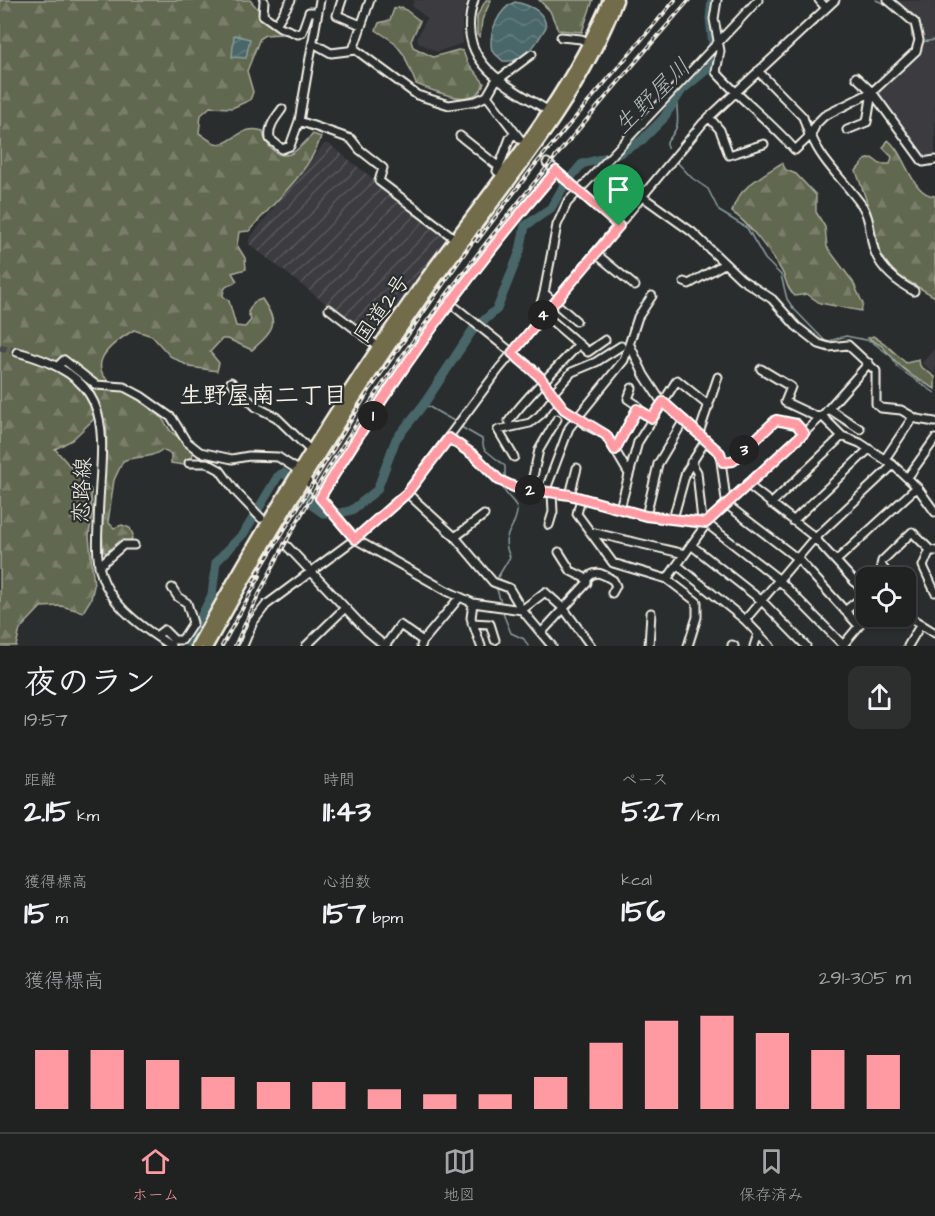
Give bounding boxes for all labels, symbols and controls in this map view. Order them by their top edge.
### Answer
water label: 生野屋川 [606,51,699,142]
pin [593,164,644,226]
icon: arrive [602,173,635,206]
street label: 国道2号 [347,268,417,350]
pin: 4 [528,300,558,330]
text: 4 [538,304,548,326]
district label: 生野屋南二丁目 [179,379,347,413]
pin: 1 [358,401,388,431]
text: 1 [372,405,374,427]
pin: 3 [729,435,759,465]
text: 3 [740,439,748,461]
street label: 恋路線 [66,457,99,524]
pin: 2 [515,475,545,505]
text: 2 [525,479,535,501]
map controls [856,567,916,627]
button: locate [856,567,916,627]
text: 夜のラン [24,660,156,706]
button: share [848,666,911,729]
text: 19:57 [24,706,68,734]
text: 距離 [24,769,56,791]
text: 時間 [323,769,355,791]
text: ペース [621,769,668,791]
text: 2.15 [24,791,70,833]
text: 11:43 [323,791,371,833]
text: 5:27 [621,791,683,833]
text: km [70,805,99,827]
text: /km [683,805,719,827]
text: kcal [621,869,652,891]
text: 獲得標高 [24,871,88,893]
text: 心拍数 [323,871,371,893]
text: 156 [621,891,665,933]
text: 15 [24,893,49,935]
text: 157 [323,893,366,935]
text: m [49,907,68,929]
text: bpm [366,907,403,929]
text: 291–305 m [819,964,911,992]
text: 獲得標高 [24,967,104,995]
tab: ホーム [132,1145,179,1206]
tab: 地図 [443,1145,476,1206]
tab: 保存済み [739,1145,803,1206]

